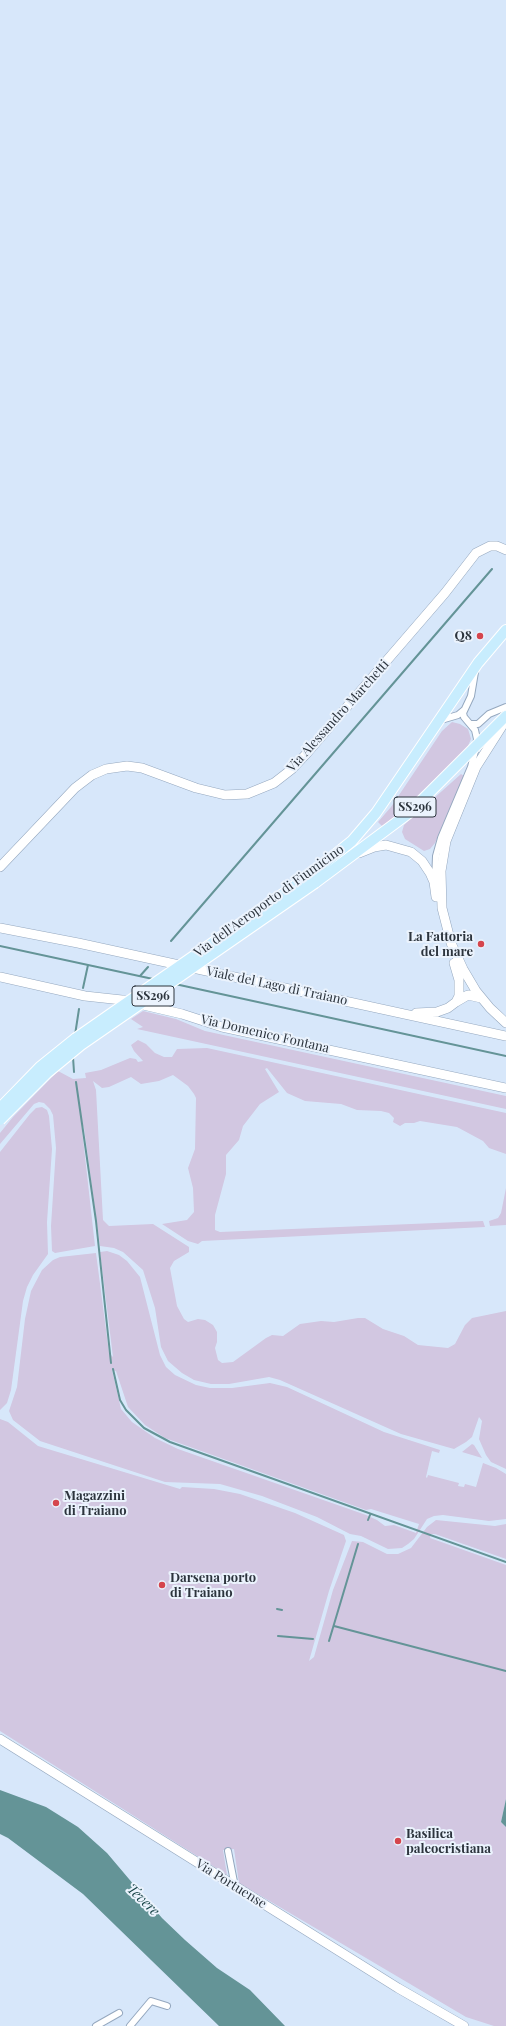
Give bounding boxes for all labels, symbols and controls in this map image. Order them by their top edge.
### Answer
place label: Q8 [454,628,472,644]
marker: Q8 [475,631,485,641]
street label: Via Alessandro Marchetti [284,657,392,775]
road number: SS296 [394,797,436,817]
street label: Via dell'Aeroporto di Fiumicino [191,841,347,961]
place label: La Fattoria del mare [408,929,473,960]
marker: La Fattoria del mare [476,939,486,949]
street label: Viale del Lago di Traiano [205,963,349,1009]
road number: SS296 [132,986,174,1006]
street label: Via Domenico Fontana [199,1012,331,1056]
place label: Magazzini di Traiano [64,1488,127,1519]
marker: Magazzini di Traiano [51,1498,61,1508]
place label: Darsena porto di Traiano [170,1570,256,1601]
marker: Darsena porto di Traiano [157,1580,167,1590]
place label: Basilica paleocristiana [406,1826,491,1857]
marker: Basilica paleocristiana [393,1836,403,1846]
street label: Via Portuense [193,1856,269,1912]
water label: Tevere [123,1881,163,1919]

